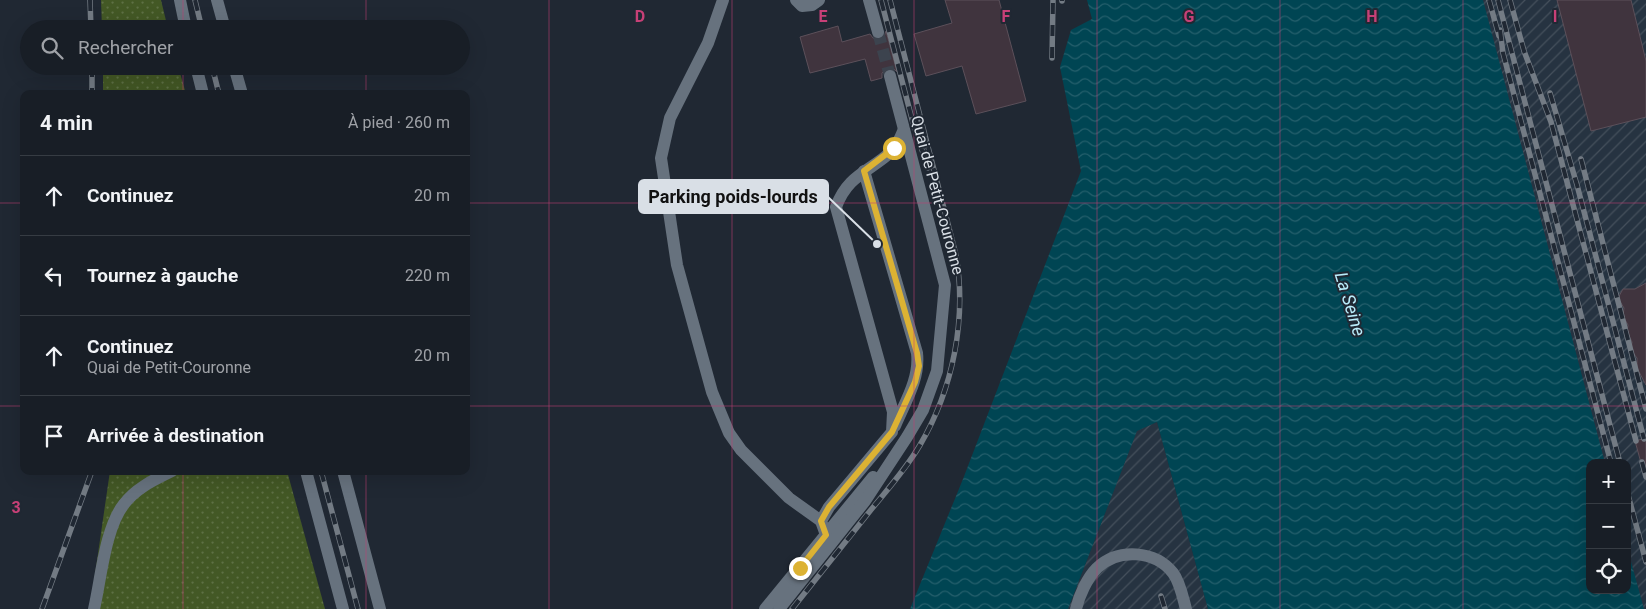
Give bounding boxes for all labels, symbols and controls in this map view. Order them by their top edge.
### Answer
text: D [635,7,645,26]
text: E [819,7,828,26]
text: F [1002,7,1011,26]
text: G [1184,7,1195,26]
text: H [1366,7,1378,26]
text: I [1553,7,1557,26]
search box [20,20,470,75]
icon: search [38,34,66,62]
text: Rechercher [78,36,173,59]
text: 4 min [40,111,93,135]
text: À pied · 260 m [348,113,450,132]
street label: Quai de Petit-Couronne [907,113,968,277]
route start [883,137,906,160]
callout: Parking poids-lourds [639,180,828,213]
icon: ahead [40,182,68,210]
text: Continuez [87,184,173,207]
text: 20 m [414,186,450,205]
text: Parking poids-lourds [648,186,818,207]
icon: left [40,262,68,290]
text: Tournez à gauche [87,264,238,287]
text: 220 m [405,266,450,285]
water label: La Seine [1331,269,1370,339]
text: Continuez [87,335,173,358]
icon: ahead [40,342,68,370]
text: 20 m [414,346,450,365]
text: Quai de Petit-Couronne [87,358,251,377]
icon: arrive [40,422,68,450]
text: Arrivée à destination [87,424,264,447]
map controls [1586,459,1631,594]
button: + [1586,459,1631,504]
text: 3 [11,498,21,517]
button: − [1586,504,1631,549]
button: locate [1586,549,1631,594]
route end [789,557,812,580]

